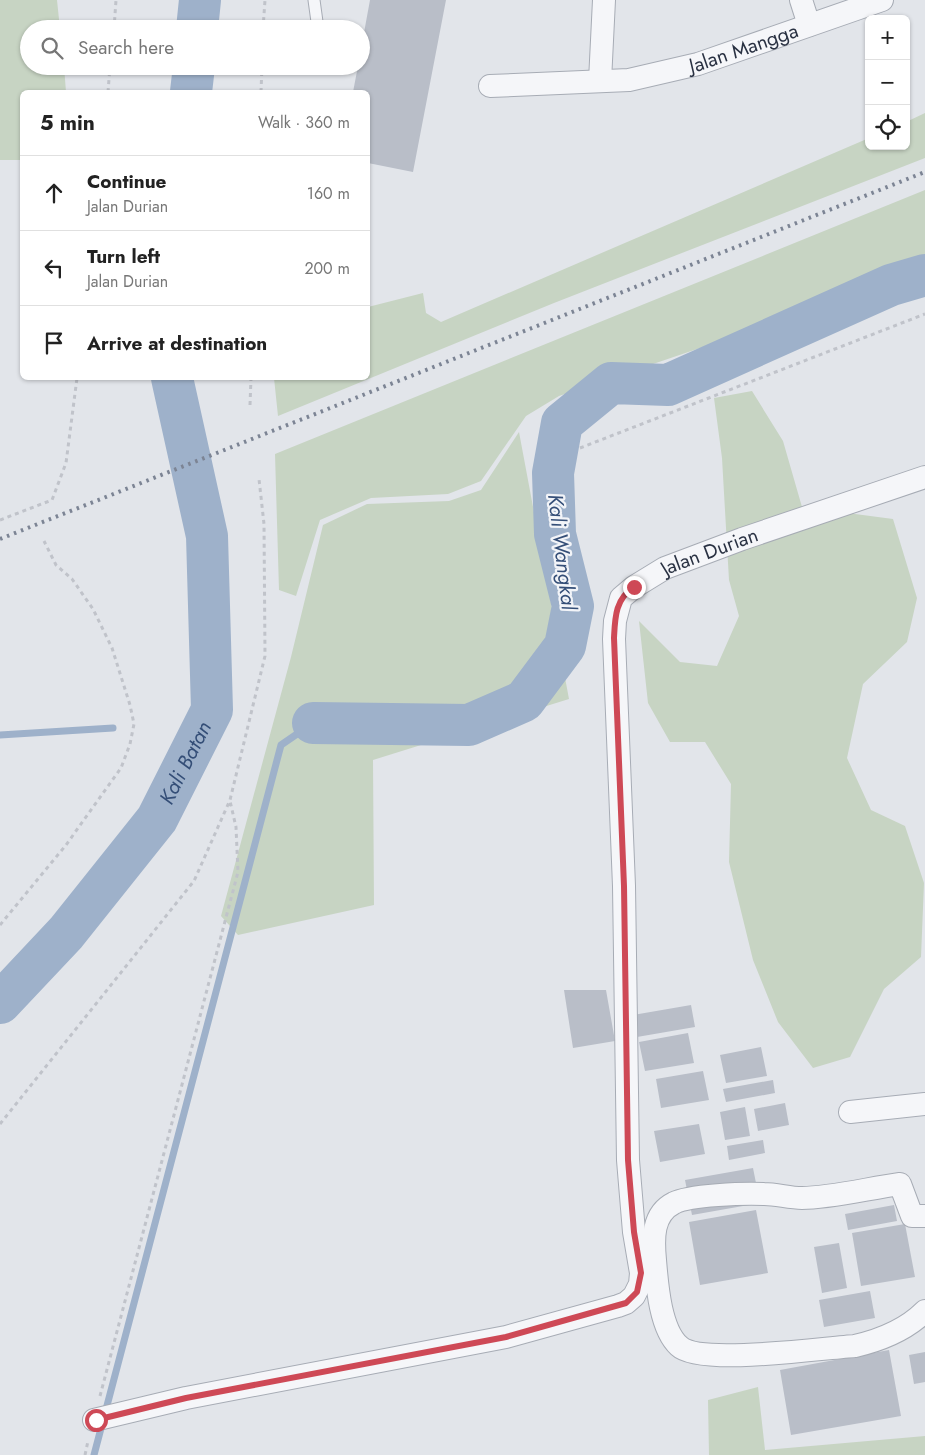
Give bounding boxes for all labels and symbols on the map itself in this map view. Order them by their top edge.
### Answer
street label: Jalan Mangga [683,16,802,81]
water label: Kali Wangkal [540,492,584,613]
street label: Jalan Durian [652,520,762,584]
route end [623,576,646,599]
water label: Kali Batan [152,716,219,810]
route start [85,1409,108,1432]

